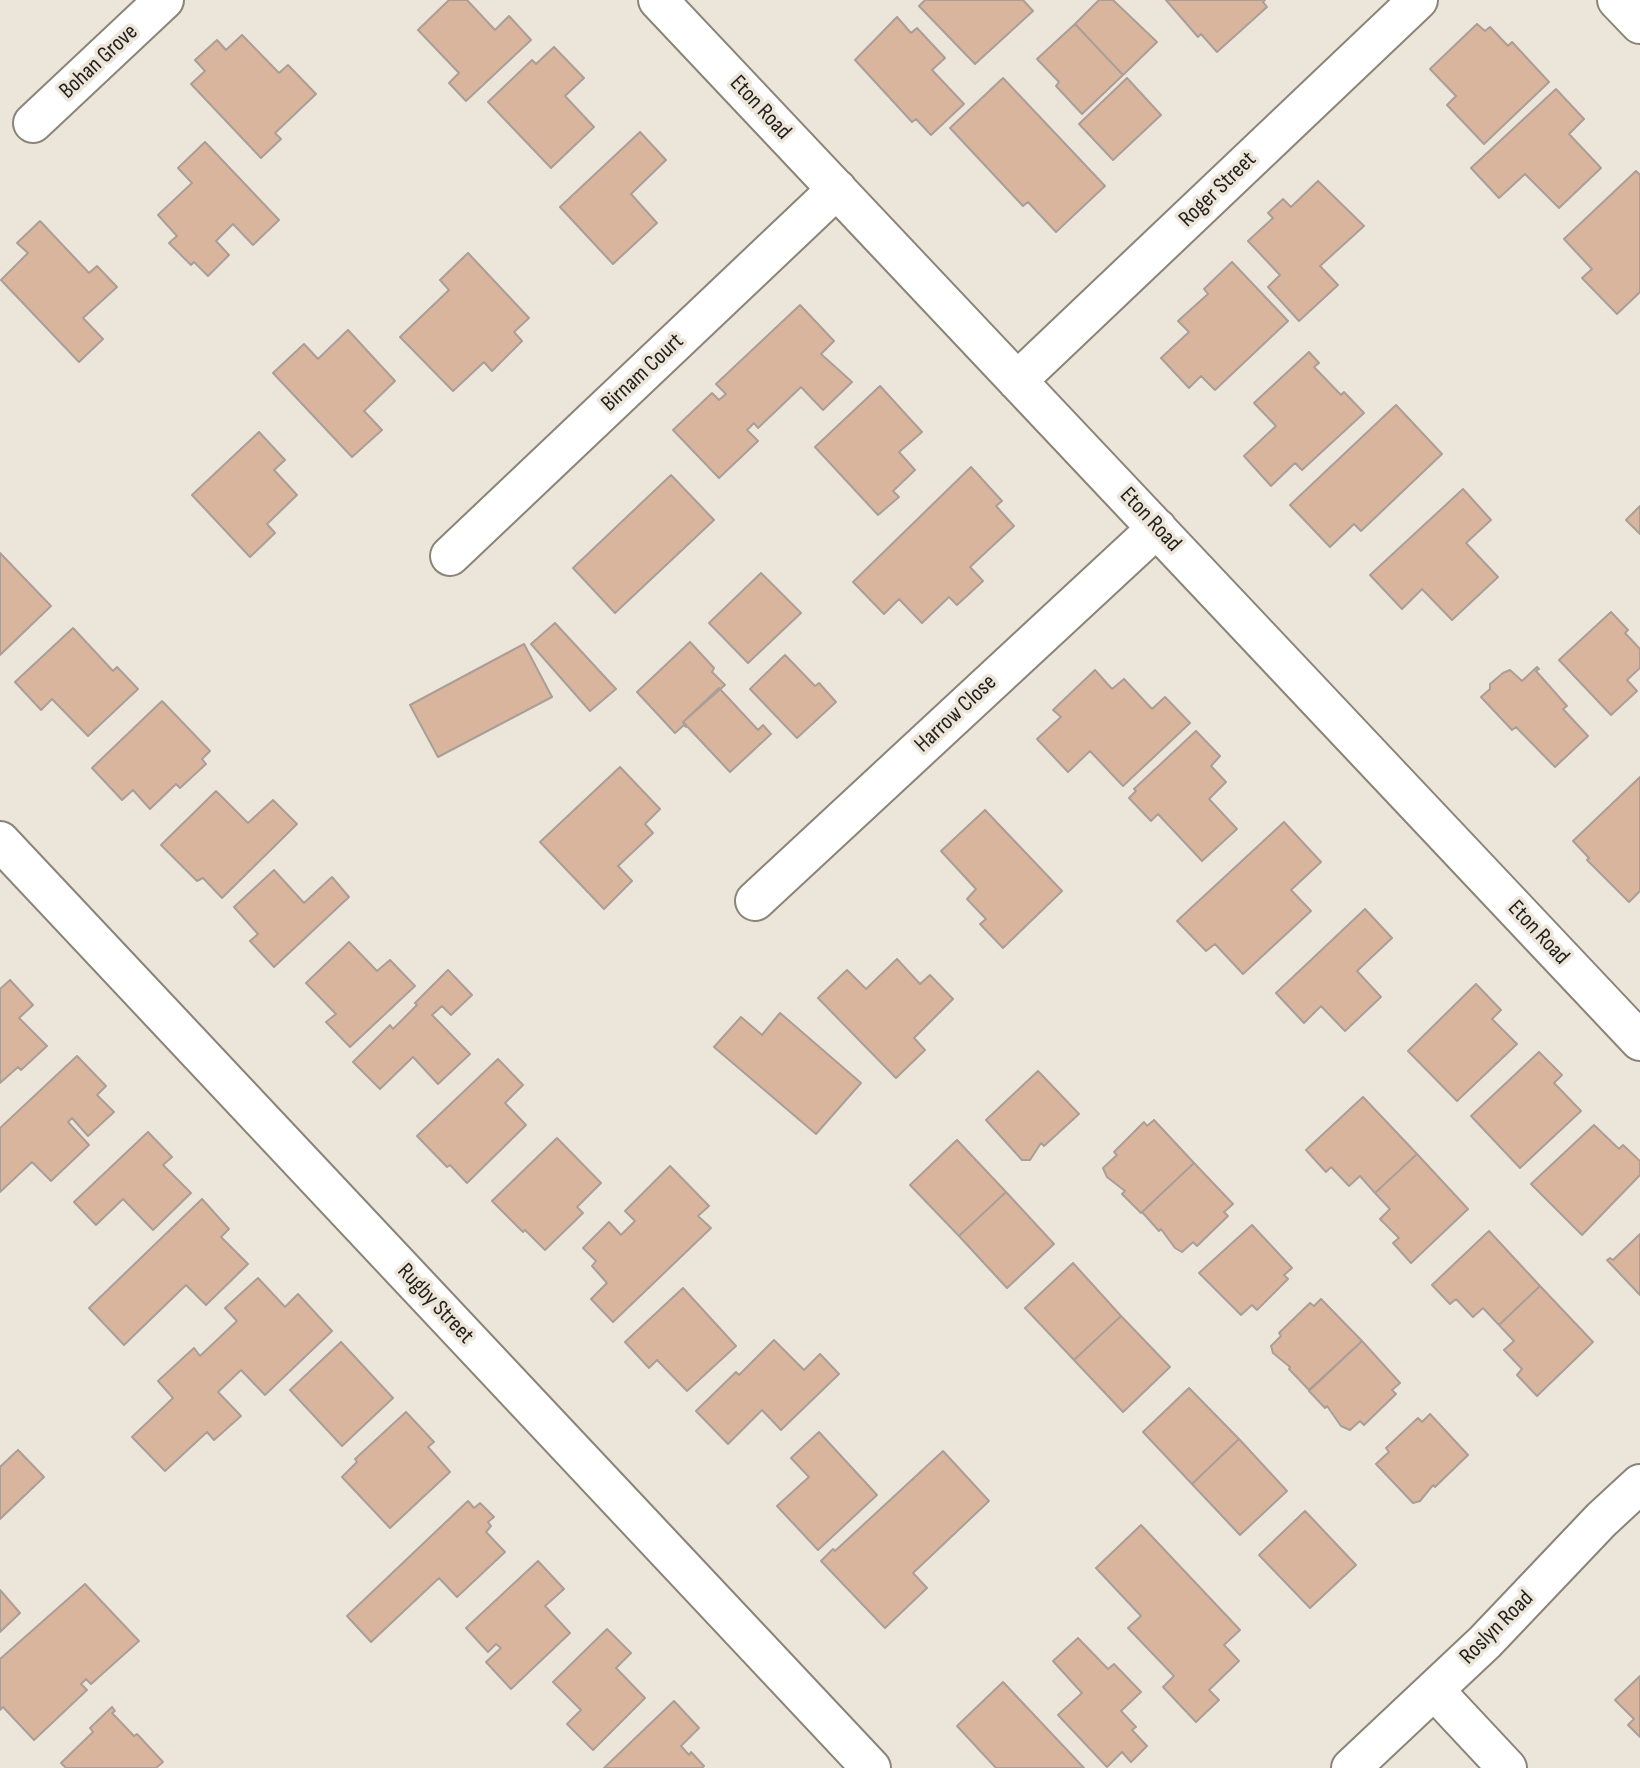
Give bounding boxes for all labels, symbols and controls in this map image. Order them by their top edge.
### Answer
street label: Bohan Grove [54,19,144,105]
street label: Eton Road [723,70,797,146]
street label: Roger Street [1174,146,1262,234]
street label: Birnam Court [596,328,690,418]
street label: Eton Road [1113,482,1187,558]
street label: Harrow Close [909,669,1003,759]
street label: Eton Road [1501,895,1575,971]
street label: Rugby Street [391,1258,479,1350]
street label: Roslyn Road [1454,1585,1540,1671]

